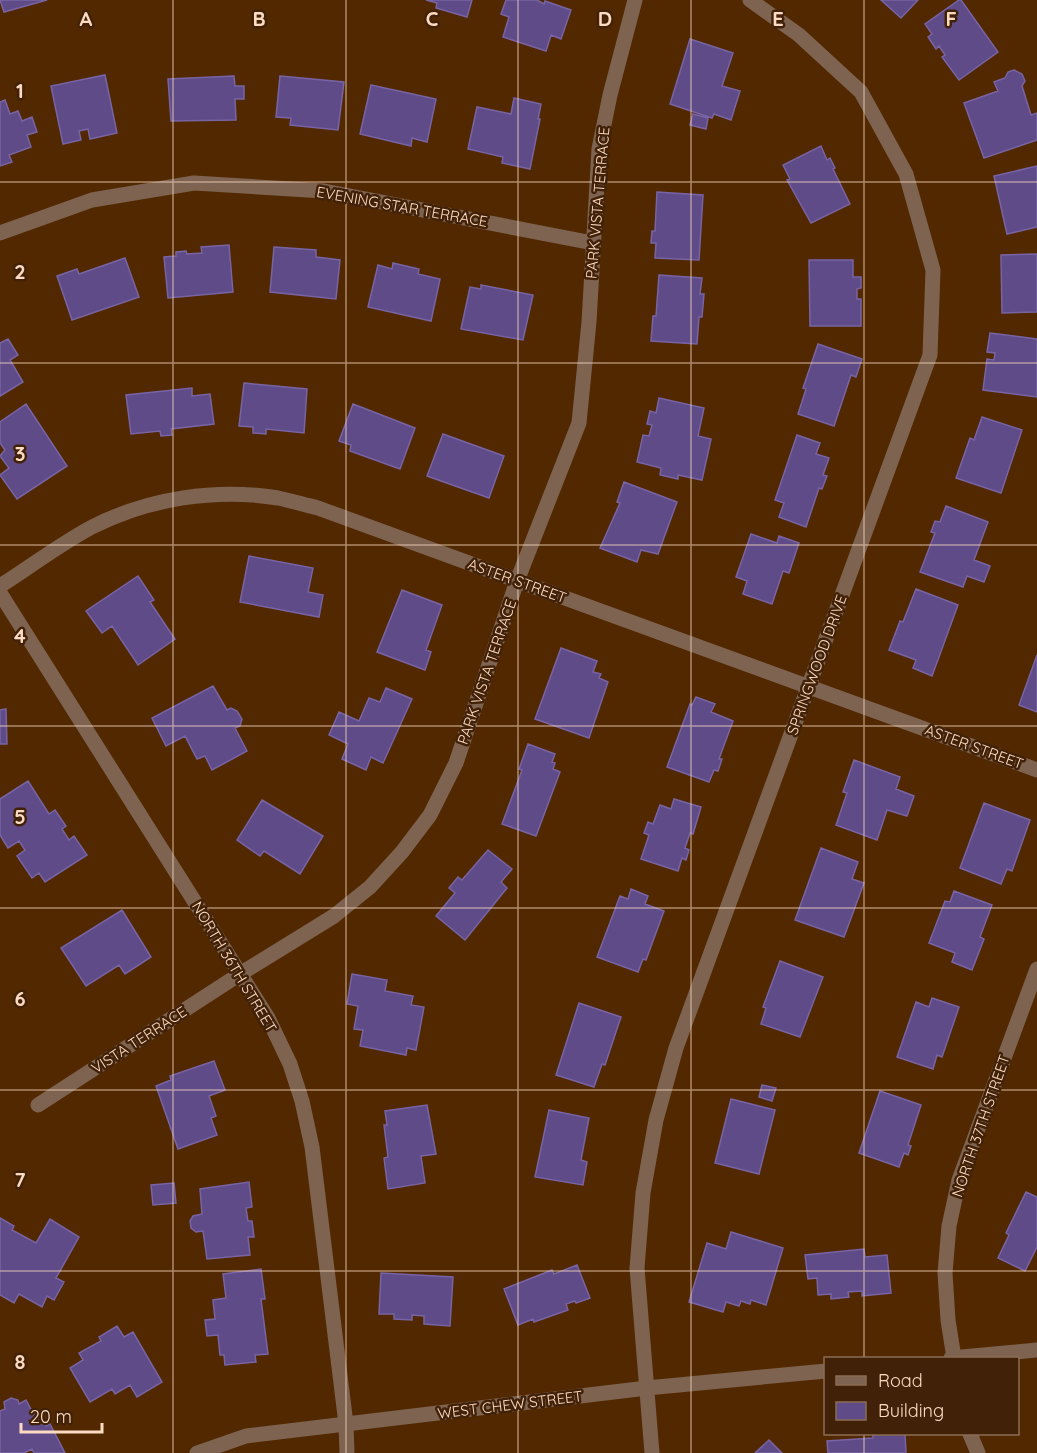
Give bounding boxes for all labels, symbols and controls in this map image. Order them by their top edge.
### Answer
text: A [80,6,93,31]
text: B [252,6,266,31]
text: C [426,6,439,31]
text: D [598,6,612,31]
text: E [772,6,784,31]
text: F [945,6,957,31]
text: 1 [16,78,24,103]
street label: PARK VISTA TERRACE [581,126,614,280]
street label: EVENING STAR TERRACE [315,182,489,231]
text: 2 [14,259,26,284]
text: 3 [15,441,25,466]
street label: ASTER STREET [465,554,569,607]
street label: SPRINGWOOD DRIVE [782,592,851,737]
street label: PARK VISTA TERRACE [453,597,520,747]
text: 4 [14,623,26,648]
street label: ASTER STREET [922,720,1026,773]
text: 5 [14,804,26,829]
street label: NORTH 36TH STREET [188,898,281,1036]
text: 6 [14,986,26,1011]
street label: VISTA TERRACE [87,1002,190,1077]
street label: NORTH 37TH STREET [947,1052,1014,1200]
text: 7 [15,1167,26,1192]
text: 8 [15,1349,26,1374]
legend [824,1357,1019,1435]
text: Road [878,1369,923,1392]
street label: WEST CHEW STREET [436,1386,584,1423]
scale bar [21,1396,102,1434]
text: Building [878,1399,944,1422]
text: 20 m [30,1405,72,1428]

